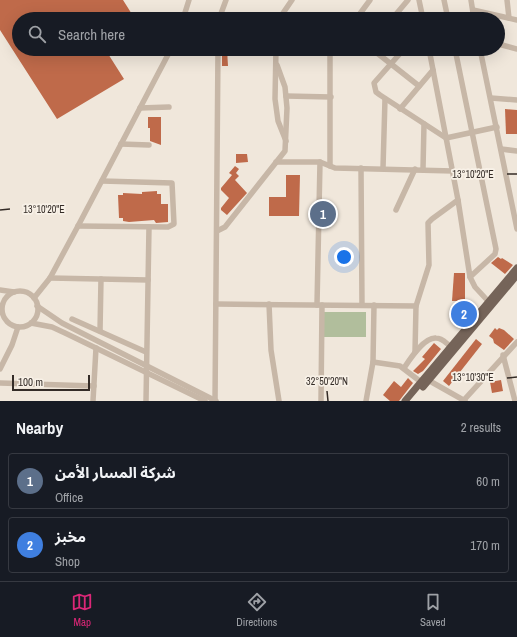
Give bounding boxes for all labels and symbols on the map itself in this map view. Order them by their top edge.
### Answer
text: 13°10'20"E [452,168,494,181]
pin: 1 [310,199,336,229]
text: 13°10'20"E [23,203,65,216]
your location [334,247,354,267]
pin: 2 [451,299,477,329]
text: 13°10'30"E [452,371,494,384]
scale bar [12,373,90,392]
text: 32°50'20"N [306,375,348,388]

